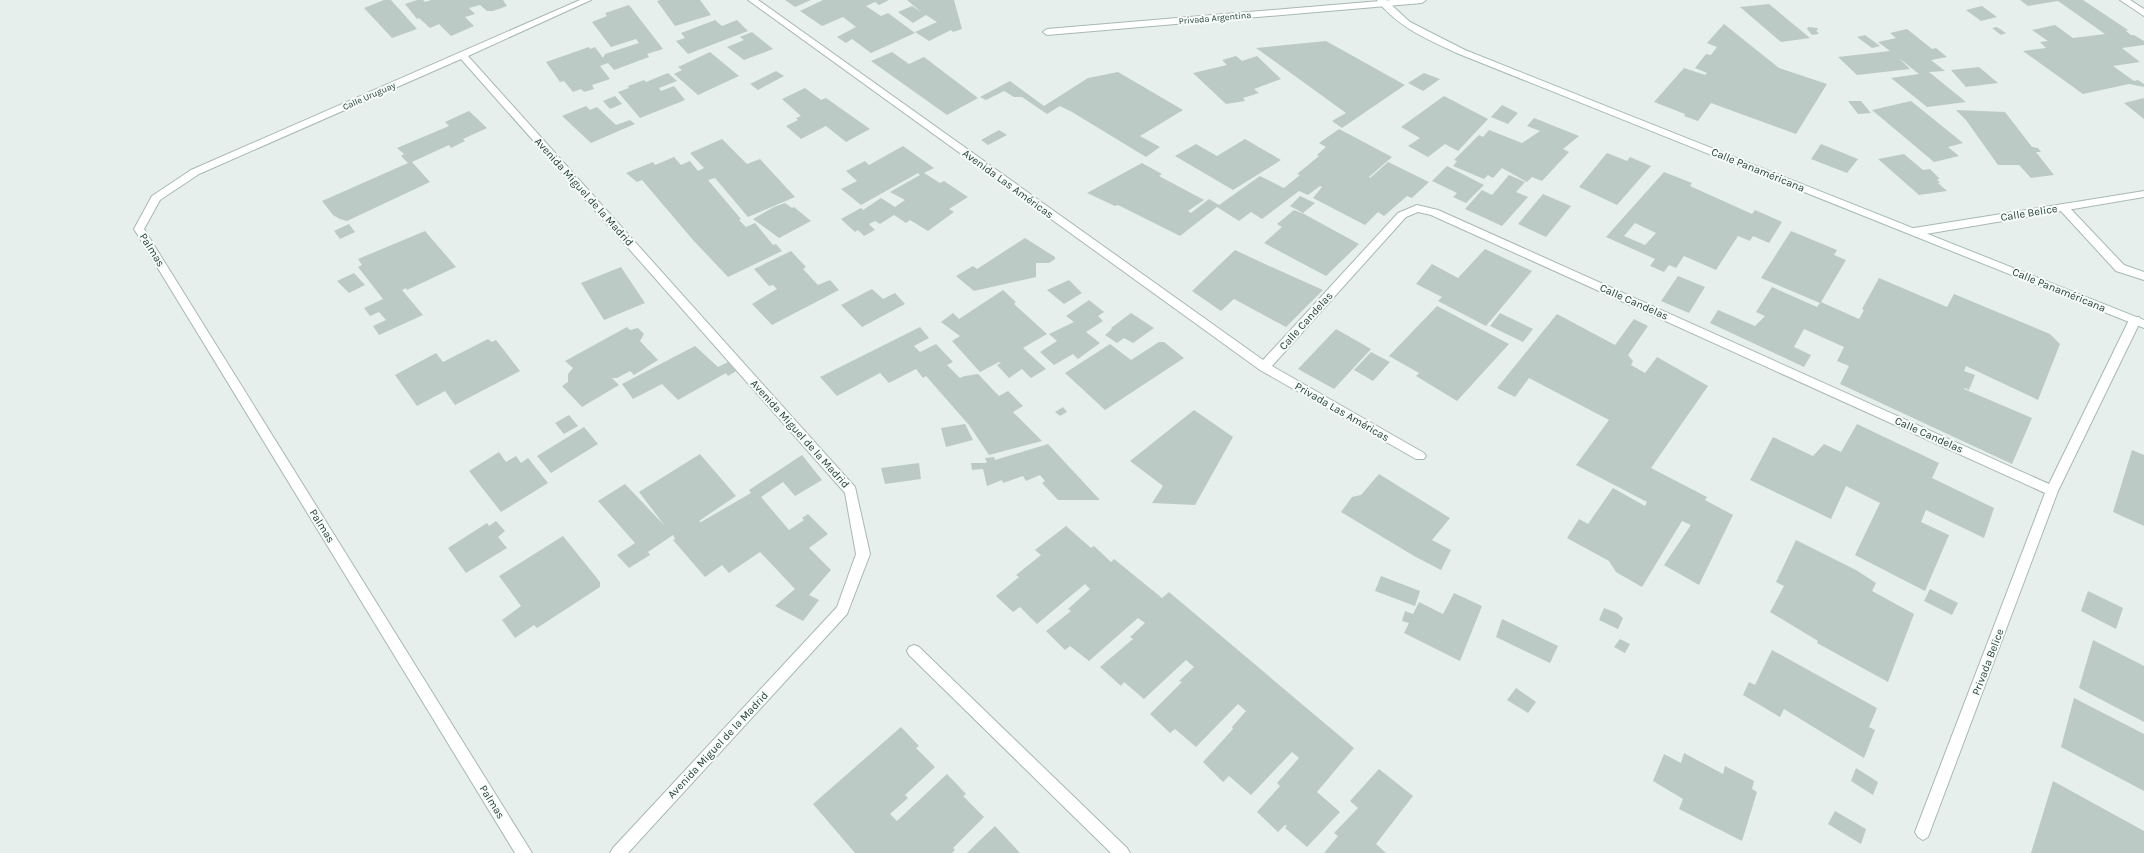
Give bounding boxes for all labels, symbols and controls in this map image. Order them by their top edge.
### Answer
street label: Privada Argentina [1178,10,1252,26]
street label: Calle Uruguay [341,80,398,112]
street label: Avenida Miguel de la Madrid [532,135,636,249]
street label: Calle Panaméricana [1709,145,1807,195]
street label: Avenida Las Américas [960,147,1056,221]
street label: Calle Belice [2000,202,2059,224]
street label: Palmas [137,231,168,269]
street label: Calle Panaméricana [2010,265,2108,315]
street label: Calle Candelas [1598,281,1671,323]
street label: Calle Candelas [1276,289,1336,353]
street label: Avenida Miguel de la Madrid [748,377,852,491]
street label: Privada Las Américas [1293,380,1392,444]
street label: Calle Candelas [1893,414,1966,456]
street label: Palmas [307,507,338,545]
street label: Privada Belice [1969,627,2007,697]
street label: Avenida Miguel de la Madrid [665,689,771,801]
street label: Palmas [477,783,508,821]

